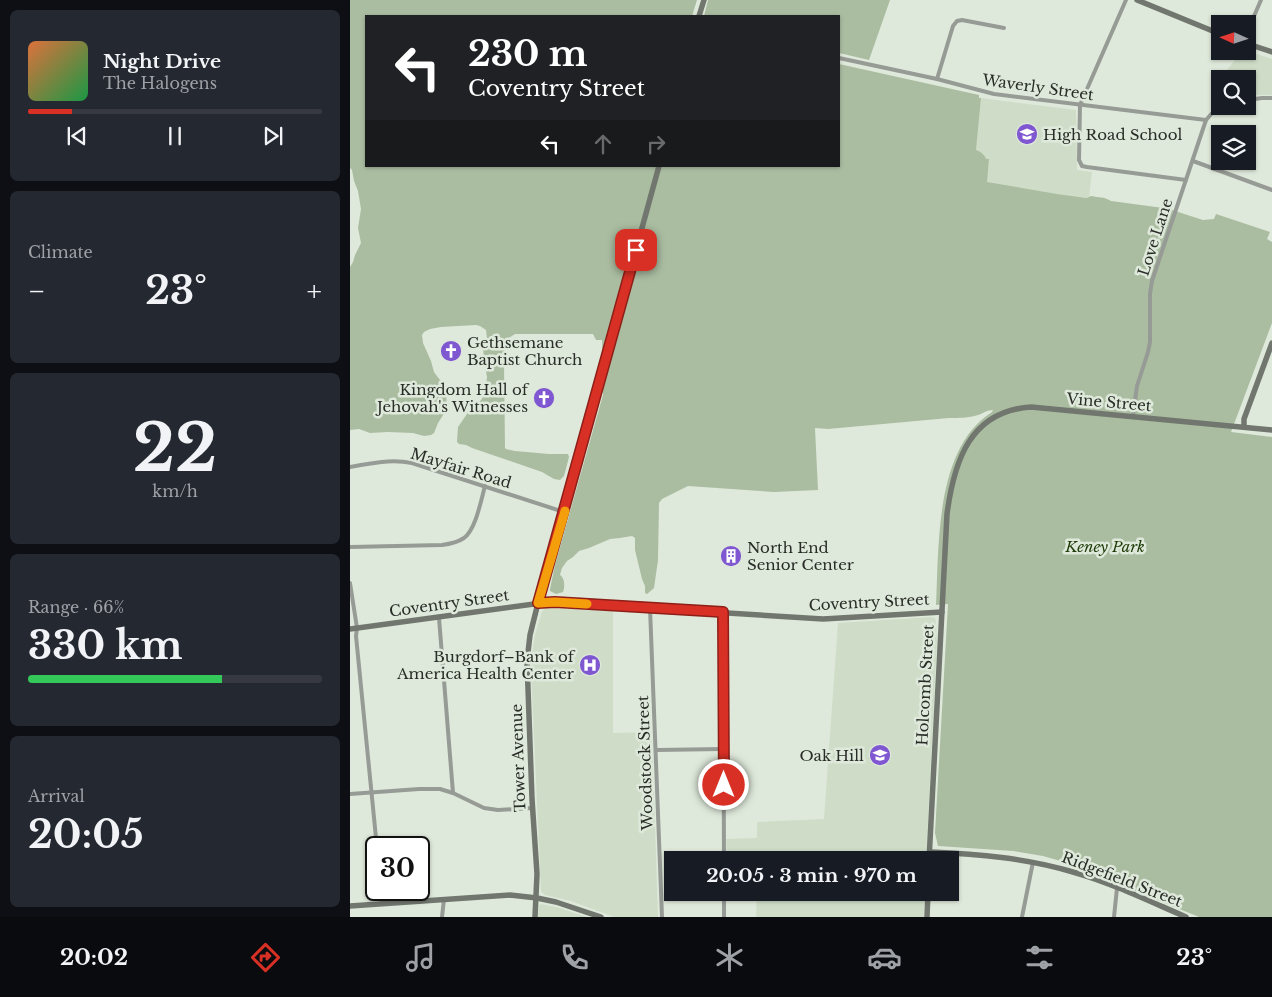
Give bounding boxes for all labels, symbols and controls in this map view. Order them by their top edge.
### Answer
north arrow [1211,15,1256,60]
map controls [1211,15,1256,170]
text: 230 m [468,32,588,75]
icon: left [385,35,450,100]
text: Night Drive [103,50,221,73]
street label: Waverly Street [980,70,1095,104]
button: search [1211,70,1256,115]
text: The Halogens [103,73,217,93]
text: Coventry Street [468,75,645,102]
icon: previous [63,122,91,150]
icon: pause [161,122,189,150]
icon: next [259,122,287,150]
school or university icon: High Road School [1015,122,1039,146]
place label: High Road School [1043,125,1182,144]
button: layers [1211,125,1256,170]
icon: left [536,130,564,158]
icon: ahead [589,130,617,158]
icon: right [642,130,670,158]
street label: Love Lane [1134,196,1176,278]
pin [615,229,657,271]
icon: arrive [622,236,650,264]
text: Climate [28,242,93,262]
text: 23° [145,267,207,314]
text: − [28,274,46,309]
text: + [307,274,322,309]
place label: Gethsemane Baptist Church [467,333,582,369]
church icon: Gethsemane Baptist Church [439,339,463,363]
place label: Kingdom Hall of Jehovah's Witnesses [375,380,530,416]
church icon: Kingdom Hall of Jehovah's Witnesses [532,386,556,410]
street label: Vine Street [1065,389,1153,415]
text: 22 [133,408,217,489]
street label: Mayfair Road [408,444,514,492]
text: km/h [152,481,198,501]
park label: Keney Park [1064,537,1145,556]
place label: North End Senior Center [747,538,855,574]
building icon: North End Senior Center [719,544,743,568]
street label: Coventry Street [388,585,510,621]
street label: Coventry Street [808,589,930,615]
text: Range · 66% [28,597,124,617]
text: 330 km [28,622,182,669]
street label: Holcomb Street [912,624,938,746]
place label: Burgdorf–Bank of America Health Center [396,647,576,683]
hospital icon: Burgdorf–Bank of America Health Center [578,653,602,677]
street label: Woodstock Street [633,695,657,832]
street label: Tower Avenue [507,703,529,813]
school or university icon: Oak Hill [868,743,892,767]
place label: Oak Hill [800,746,864,765]
position arrow [697,758,749,810]
text: Arrival [28,786,85,806]
text: 20:05 [28,811,144,858]
speed limit sign: 30 [365,836,430,901]
street label: Ridgefield Street [1059,847,1185,911]
text: 20:05 · 3 min · 970 m [706,864,917,887]
icon: directions [248,940,283,975]
icon: music [403,940,438,975]
icon: phone [557,940,592,975]
icon: climate [712,940,747,975]
icon: car [867,940,902,975]
icon: filters [1022,940,1057,975]
text: 20:02 [60,944,128,971]
text: 23° [1176,944,1212,971]

